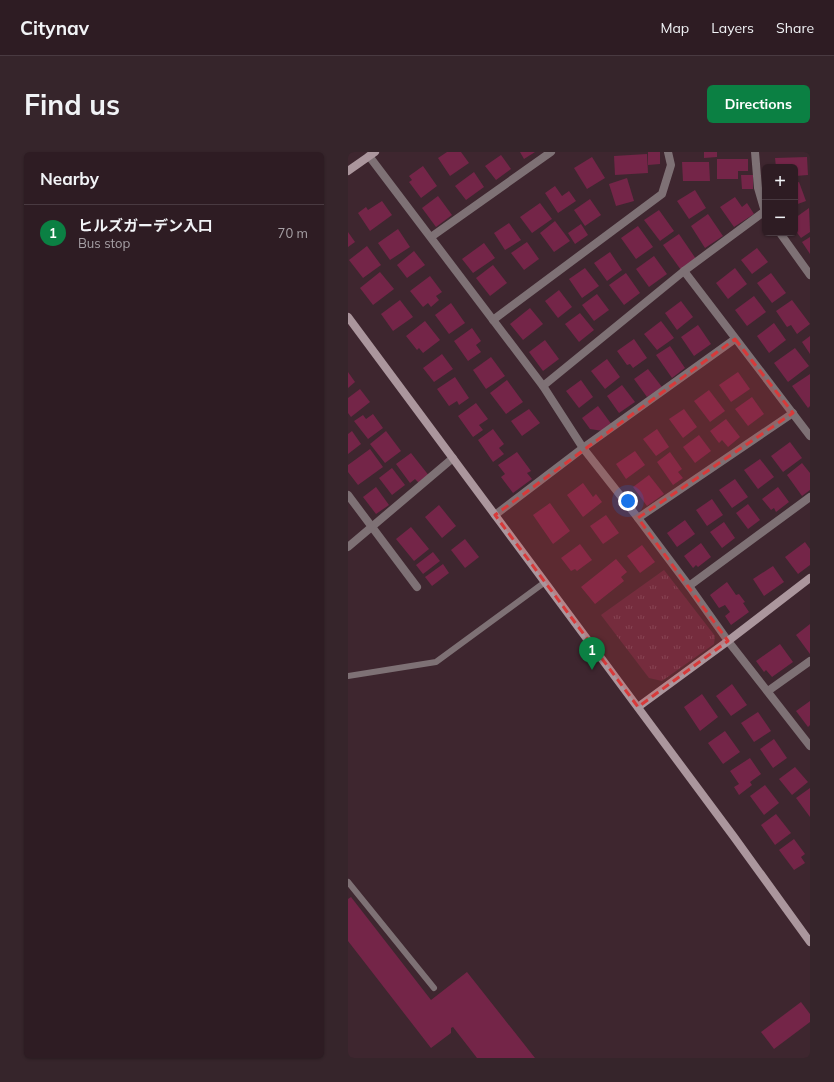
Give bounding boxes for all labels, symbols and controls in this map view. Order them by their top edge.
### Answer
text: Citynav [20,16,89,40]
text: Map [660,19,689,37]
text: Layers [711,19,754,37]
text: Share [776,19,814,37]
button: Directions [707,85,810,123]
text: Find us [24,87,120,122]
map controls [762,164,798,236]
button: + [762,164,798,200]
text: Nearby [40,168,99,189]
button: − [762,200,798,236]
text: ヒルズガーデン入口 [78,216,213,235]
text: 1 [49,225,57,241]
text: 70 m [278,225,308,241]
text: Bus stop [78,235,130,251]
your location [618,491,638,511]
pin: 1 [579,637,605,670]

